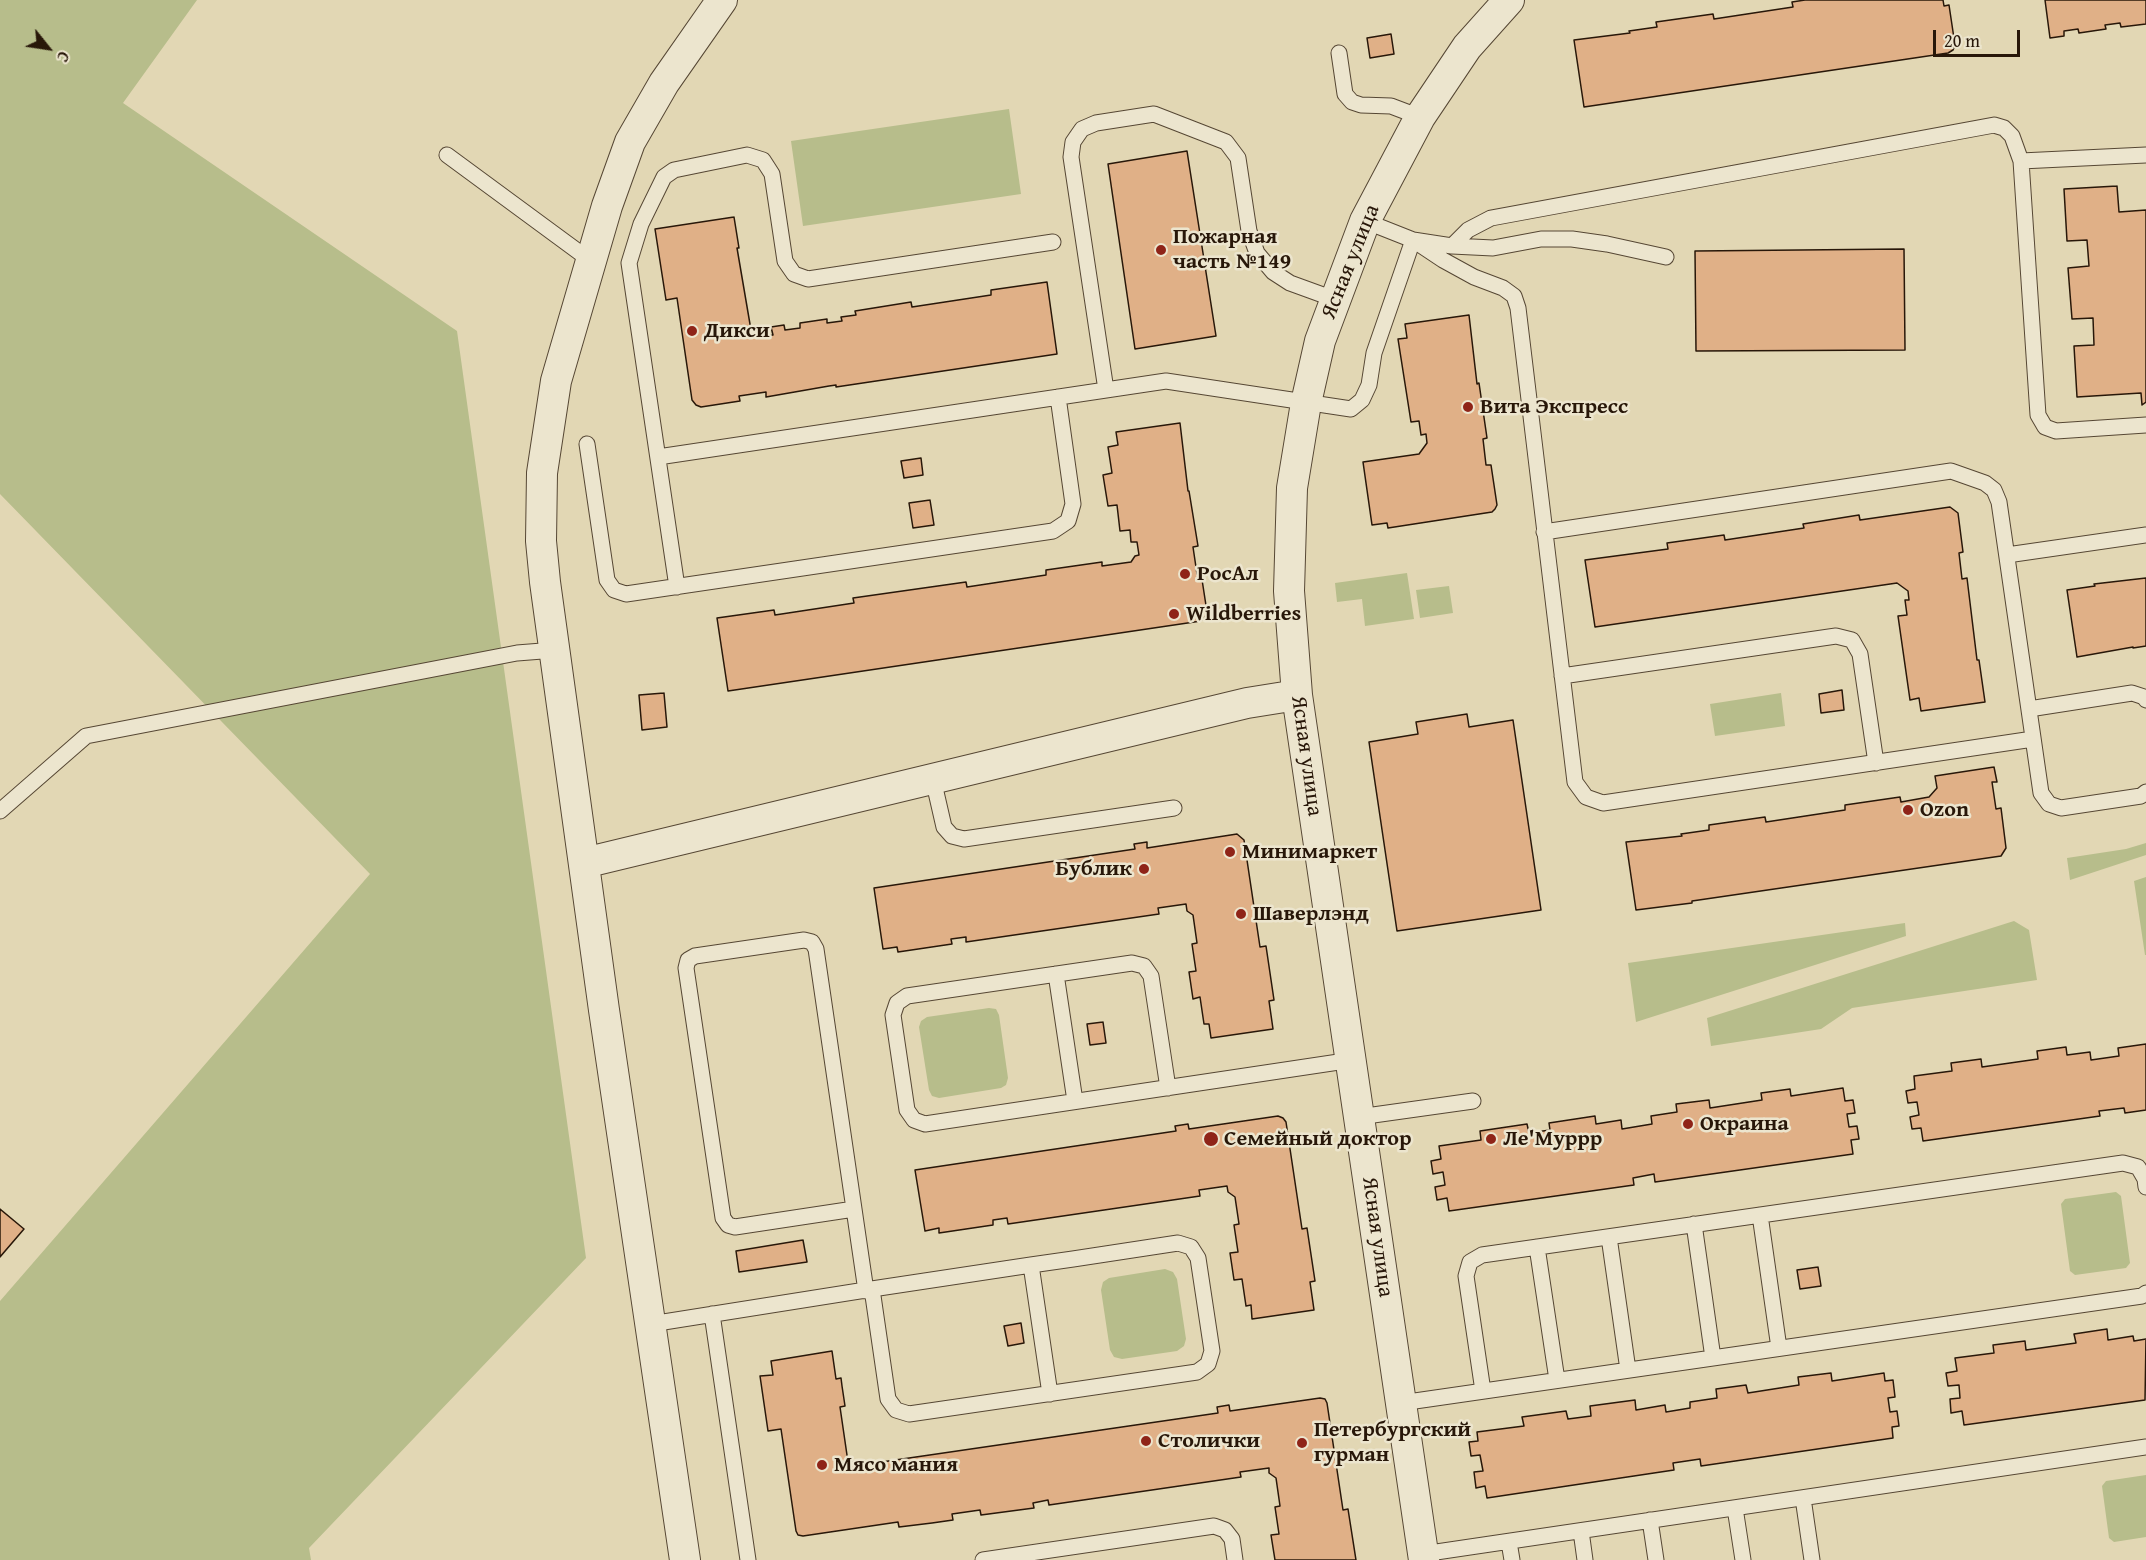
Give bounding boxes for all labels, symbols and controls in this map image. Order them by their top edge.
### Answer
north arrow [18,18,78,78]
scale bar [1936,18,2023,56]
text: 20 m [1944,27,1980,54]
text: С [51,47,76,67]
street label: Ясная улица [1316,201,1386,323]
place label: Пожарная чаcть №149 [1173,224,1291,276]
marker: Пожарная чаcть №149 [1154,243,1168,257]
place label: Дикси [704,318,770,344]
marker: Дикси [685,324,699,338]
place label: Вита Экспресс [1480,394,1628,420]
marker: Вита Экспресс [1461,400,1475,414]
place label: РосАл [1197,561,1259,587]
marker: РосАл [1178,567,1192,581]
place label: Wildberries [1186,601,1301,627]
marker: Wildberries [1167,607,1181,621]
street label: Ясная улица [1284,694,1328,818]
place label: Ozon [1920,797,1969,823]
marker: Ozon [1901,803,1915,817]
place label: Минимаркет [1242,839,1377,865]
marker: Минимаркет [1223,845,1237,859]
place label: Бублик [1055,856,1132,882]
marker: Бублик [1137,862,1151,876]
place label: Шаверлэнд [1253,901,1369,927]
marker: Шаверлэнд [1234,907,1248,921]
place label: Окраина [1700,1111,1789,1137]
marker: Окраина [1681,1117,1695,1131]
place label: Семейный доктор [1224,1126,1411,1152]
place label: Ле'Муррр [1503,1126,1602,1152]
marker: Семейный доктор [1202,1130,1220,1148]
marker: Ле'Муррр [1484,1132,1498,1146]
street label: Ясная улица [1355,1175,1399,1299]
place label: Петербургский гурман [1314,1417,1471,1468]
place label: Столички [1158,1428,1260,1454]
marker: Столички [1139,1434,1153,1448]
marker: Петербургский гурман [1295,1436,1309,1450]
place label: Мясо мания [834,1452,958,1478]
marker: Мясо мания [815,1458,829,1472]

